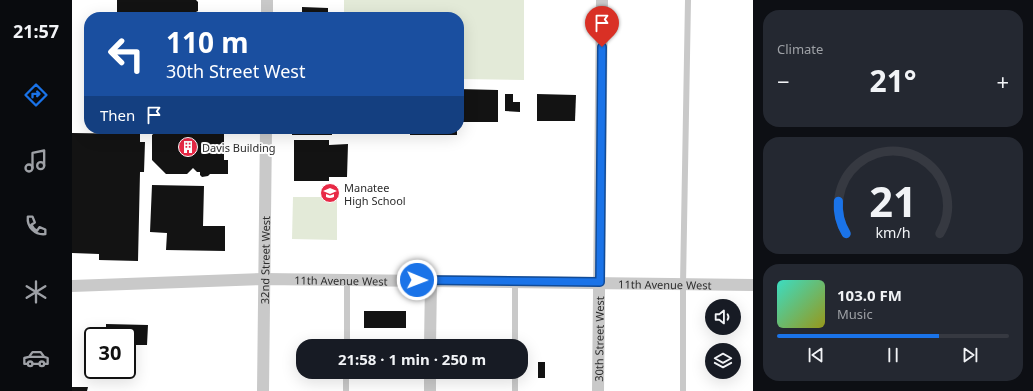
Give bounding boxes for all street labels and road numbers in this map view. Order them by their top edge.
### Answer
street label: 32nd Street West [256,216,273,304]
street label: 11th Avenue West [294,272,388,288]
street label: 11th Avenue West [618,276,712,292]
street label: 30th Street West [591,296,606,382]

